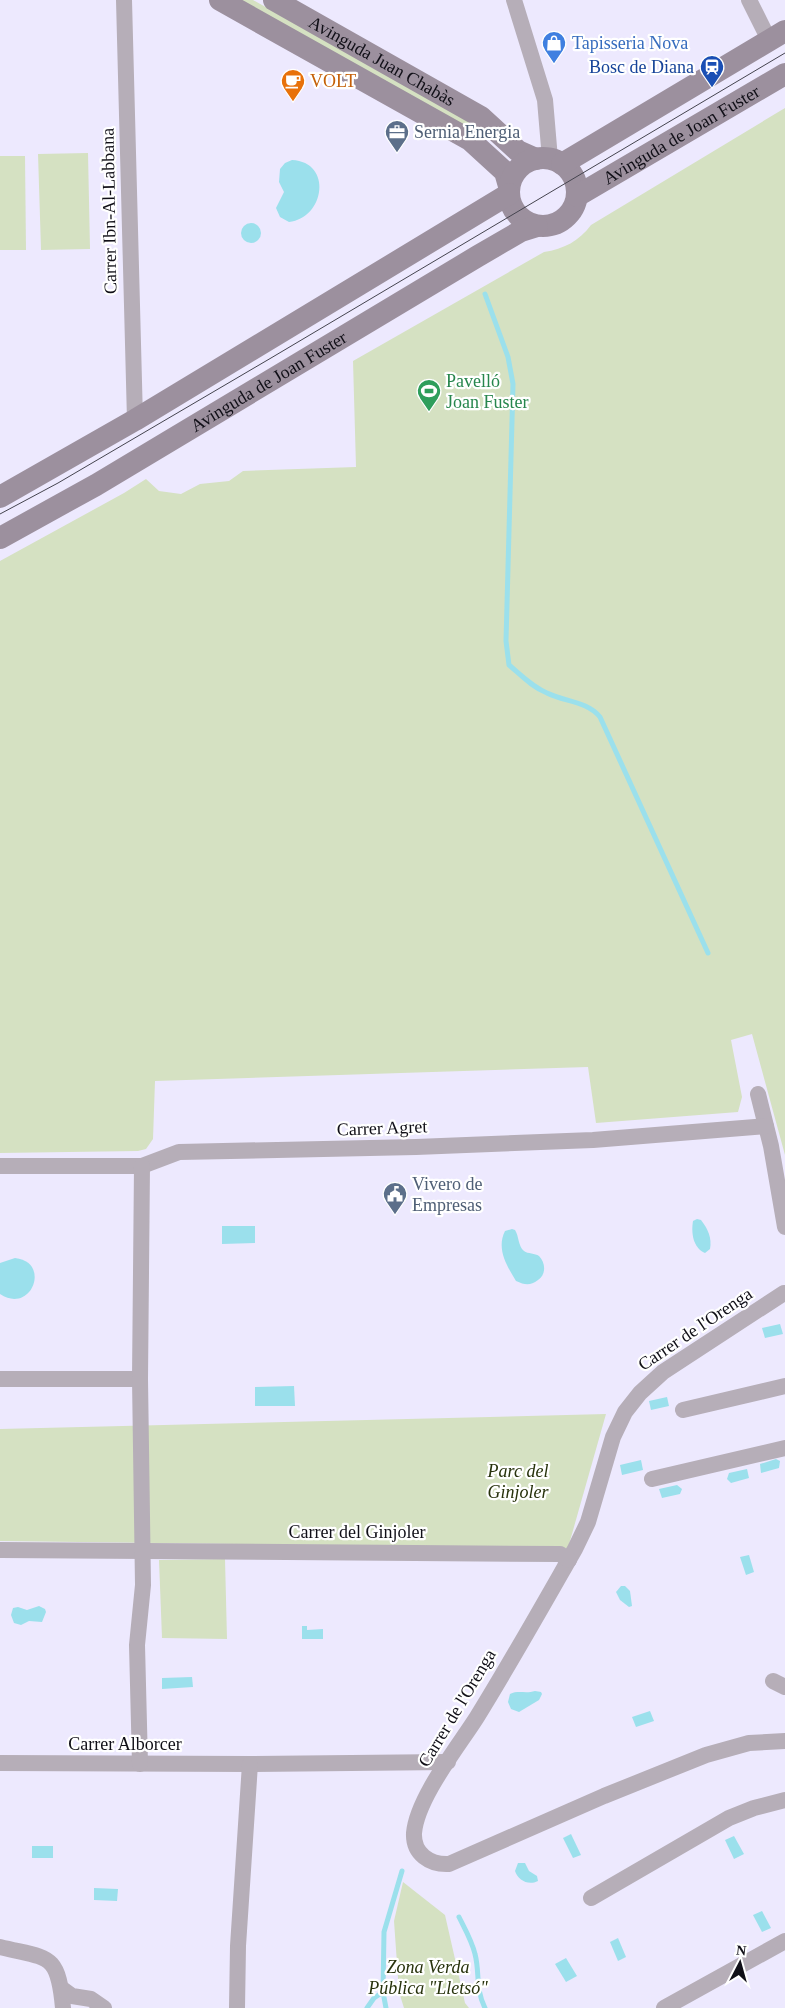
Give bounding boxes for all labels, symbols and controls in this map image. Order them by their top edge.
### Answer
street label: Avinguda Juan Chabàs [305,12,459,110]
shop icon: Tapisseria Nova [541,30,567,64]
place label: Tapisseria Nova [572,33,688,53]
station icon: Bosc de Diana [699,54,725,88]
place label: Bosc de Diana [589,57,694,77]
cafe icon: VOLT [280,68,306,102]
place label: VOLT [310,71,356,91]
street label: Avinguda de Joan Fuster [599,81,763,188]
office icon: Sernia Energia [384,119,410,153]
place label: Sernia Energia [414,122,520,142]
street label: Carrer Ibn-Al-Labbana [98,128,120,294]
street label: Avinguda de Joan Fuster [187,327,350,436]
place label: Pavelló Joan Fuster [446,371,529,412]
sports icon: Pavelló Joan Fuster [416,378,442,412]
street label: Carrer Agret [336,1116,428,1140]
place label: Vivero de Empresas [412,1174,482,1215]
public building icon: Vivero de Empresas [382,1181,408,1215]
street label: Carrer de l'Orenga [634,1283,756,1375]
park label: Parc del Ginjoler [487,1461,549,1502]
street label: Carrer del Ginjoler [289,1522,425,1542]
street label: Carrer de l'Orenga [414,1646,500,1770]
street label: Carrer Alborcer [68,1734,182,1754]
north arrow [715,1938,765,1988]
text: N [735,1943,747,1959]
park label: Zona Verda Pública "Lletsó" [367,1957,488,1998]

